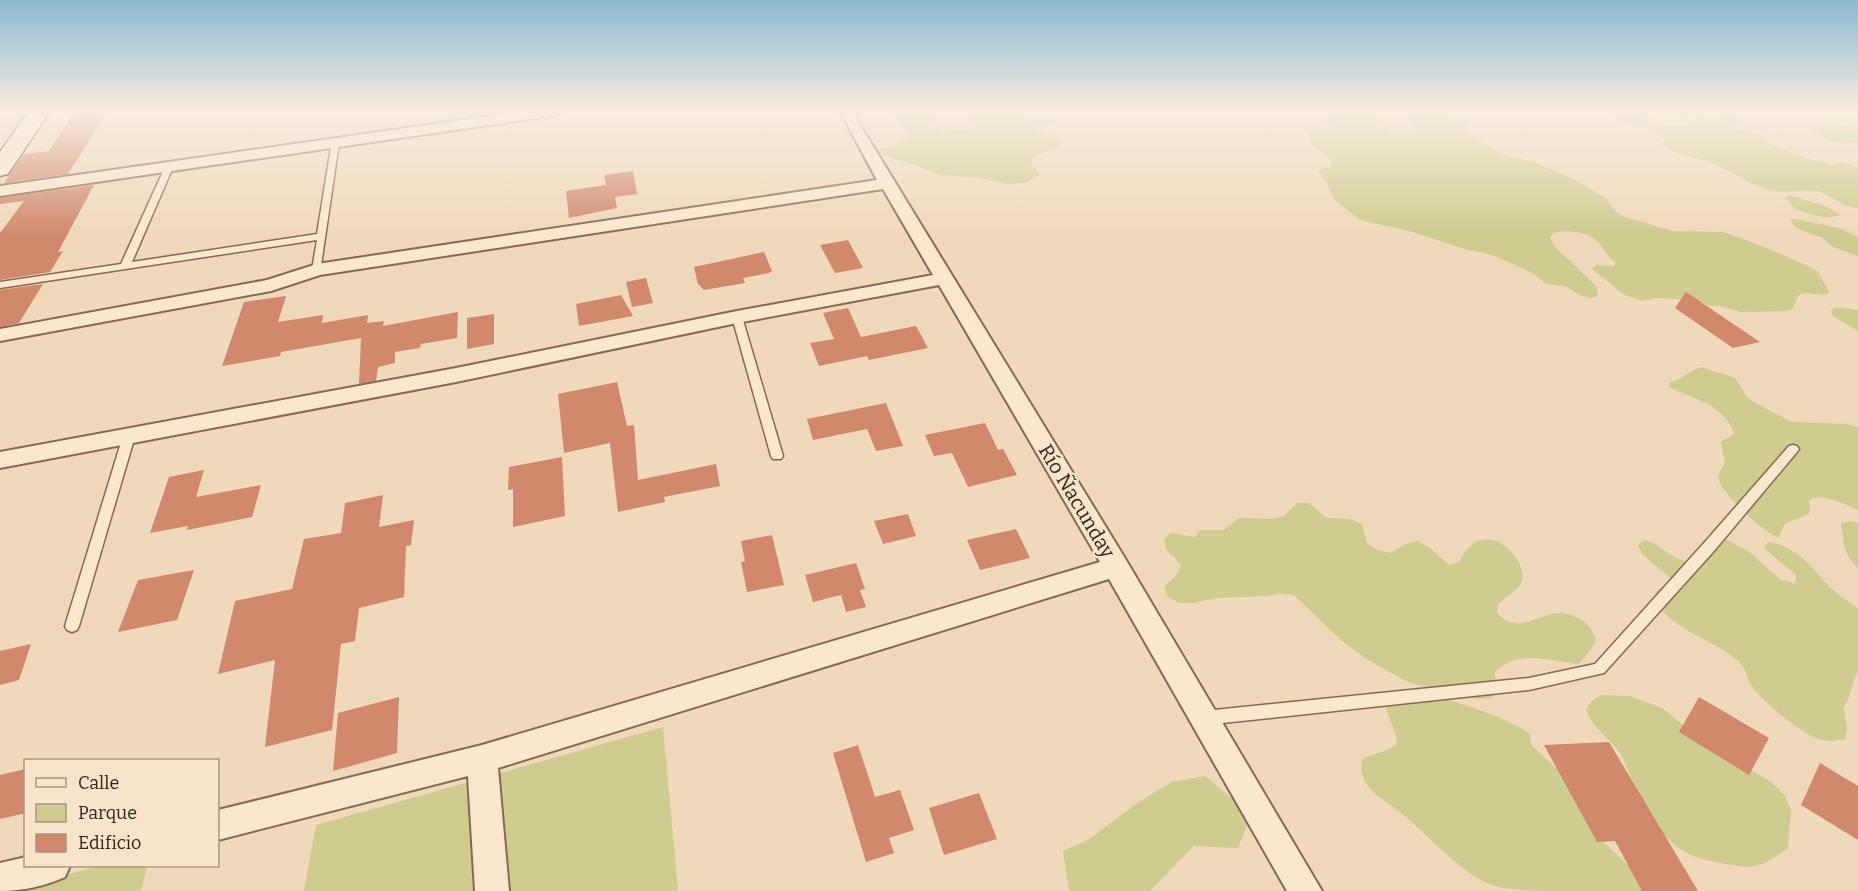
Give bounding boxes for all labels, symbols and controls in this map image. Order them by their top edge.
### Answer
street label: Río Ñacunday [1034,440,1121,563]
legend [24,759,219,867]
text: Calle [78,772,119,794]
text: Parque [78,802,137,824]
text: Edificio [78,832,141,854]

